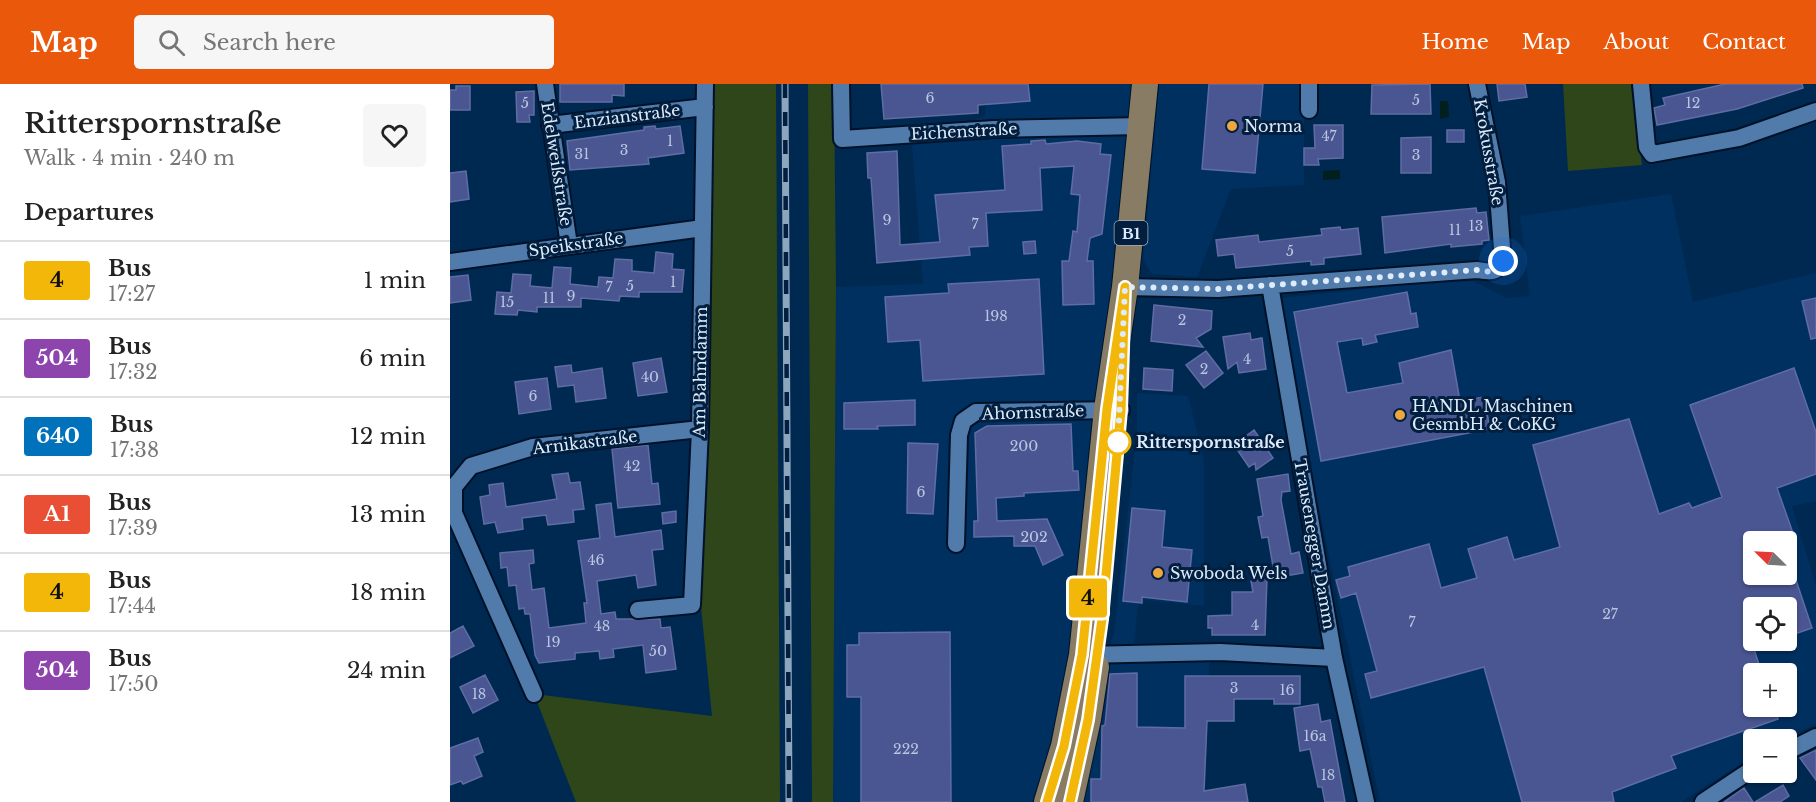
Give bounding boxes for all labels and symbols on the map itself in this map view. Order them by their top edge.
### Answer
house number: 6 [925,89,935,107]
house number: 5 [1412,91,1420,109]
house number: 5 [521,94,529,112]
house number: 12 [1686,94,1700,112]
street label: Krokusstraße [1470,97,1508,207]
street label: Edelweißstraße [537,100,577,228]
street label: Enzianstraße [573,100,681,132]
place label: Norma [1244,116,1302,136]
street label: Eichenstraße [910,118,1018,144]
marker: Norma [1225,119,1239,133]
house number: 47 [1321,127,1338,145]
house number: 1 [667,132,673,150]
house number: 3 [620,141,628,159]
house number: 31 [575,145,589,163]
house number: 3 [1412,146,1420,164]
house number: 9 [882,211,892,229]
house number: 7 [971,215,979,233]
house number: 13 [1469,217,1483,235]
road number: B1 [1114,221,1148,245]
house number: 11 [1449,221,1461,239]
street label: Speikstraße [527,227,625,261]
house number: 5 [1286,242,1294,260]
your location [1488,246,1518,276]
house number: 1 [670,273,676,291]
house number: 5 [626,277,634,295]
house number: 7 [605,278,613,296]
house number: 9 [566,287,576,305]
house number: 11 [543,289,555,307]
house number: 15 [500,293,514,311]
street label: Am Bahndamm [689,306,711,439]
house number: 198 [984,307,1008,325]
house number: 2 [1178,311,1186,329]
house number: 4 [1243,350,1251,368]
house number: 2 [1200,360,1208,378]
house number: 40 [641,368,659,386]
house number: 6 [528,387,538,405]
place label: HANDL Maschinen GesmbH & CoKG [1412,396,1573,434]
street label: Ahornstraße [980,400,1085,424]
marker: HANDL Maschinen GesmbH & CoKG [1393,408,1407,422]
street label: Arnikastraße [531,426,638,458]
marker: Ritterspornstraße [1105,429,1131,455]
place label: Ritterspornstraße [1136,432,1285,452]
house number: 200 [1010,437,1038,455]
house number: 42 [624,457,640,475]
street label: Trausenegger Damm [1290,457,1340,631]
house number: 6 [916,483,926,501]
house number: 202 [1020,528,1048,546]
north arrow [1743,531,1797,585]
house number: 46 [587,551,605,569]
place label: Swoboda Wels [1170,563,1287,583]
marker: Swoboda Wels [1151,566,1165,580]
line badge: 4 [1068,578,1108,618]
house number: 27 [1602,605,1619,623]
house number: 7 [1408,613,1416,631]
house number: 4 [1251,616,1259,634]
house number: 48 [594,617,610,635]
house number: 19 [545,633,561,651]
house number: 50 [649,642,667,660]
house number: 3 [1230,679,1238,697]
house number: 16 [1279,681,1295,699]
house number: 18 [472,685,486,703]
house number: 16a [1303,727,1327,745]
house number: 222 [893,740,919,758]
house number: 18 [1321,766,1335,784]

